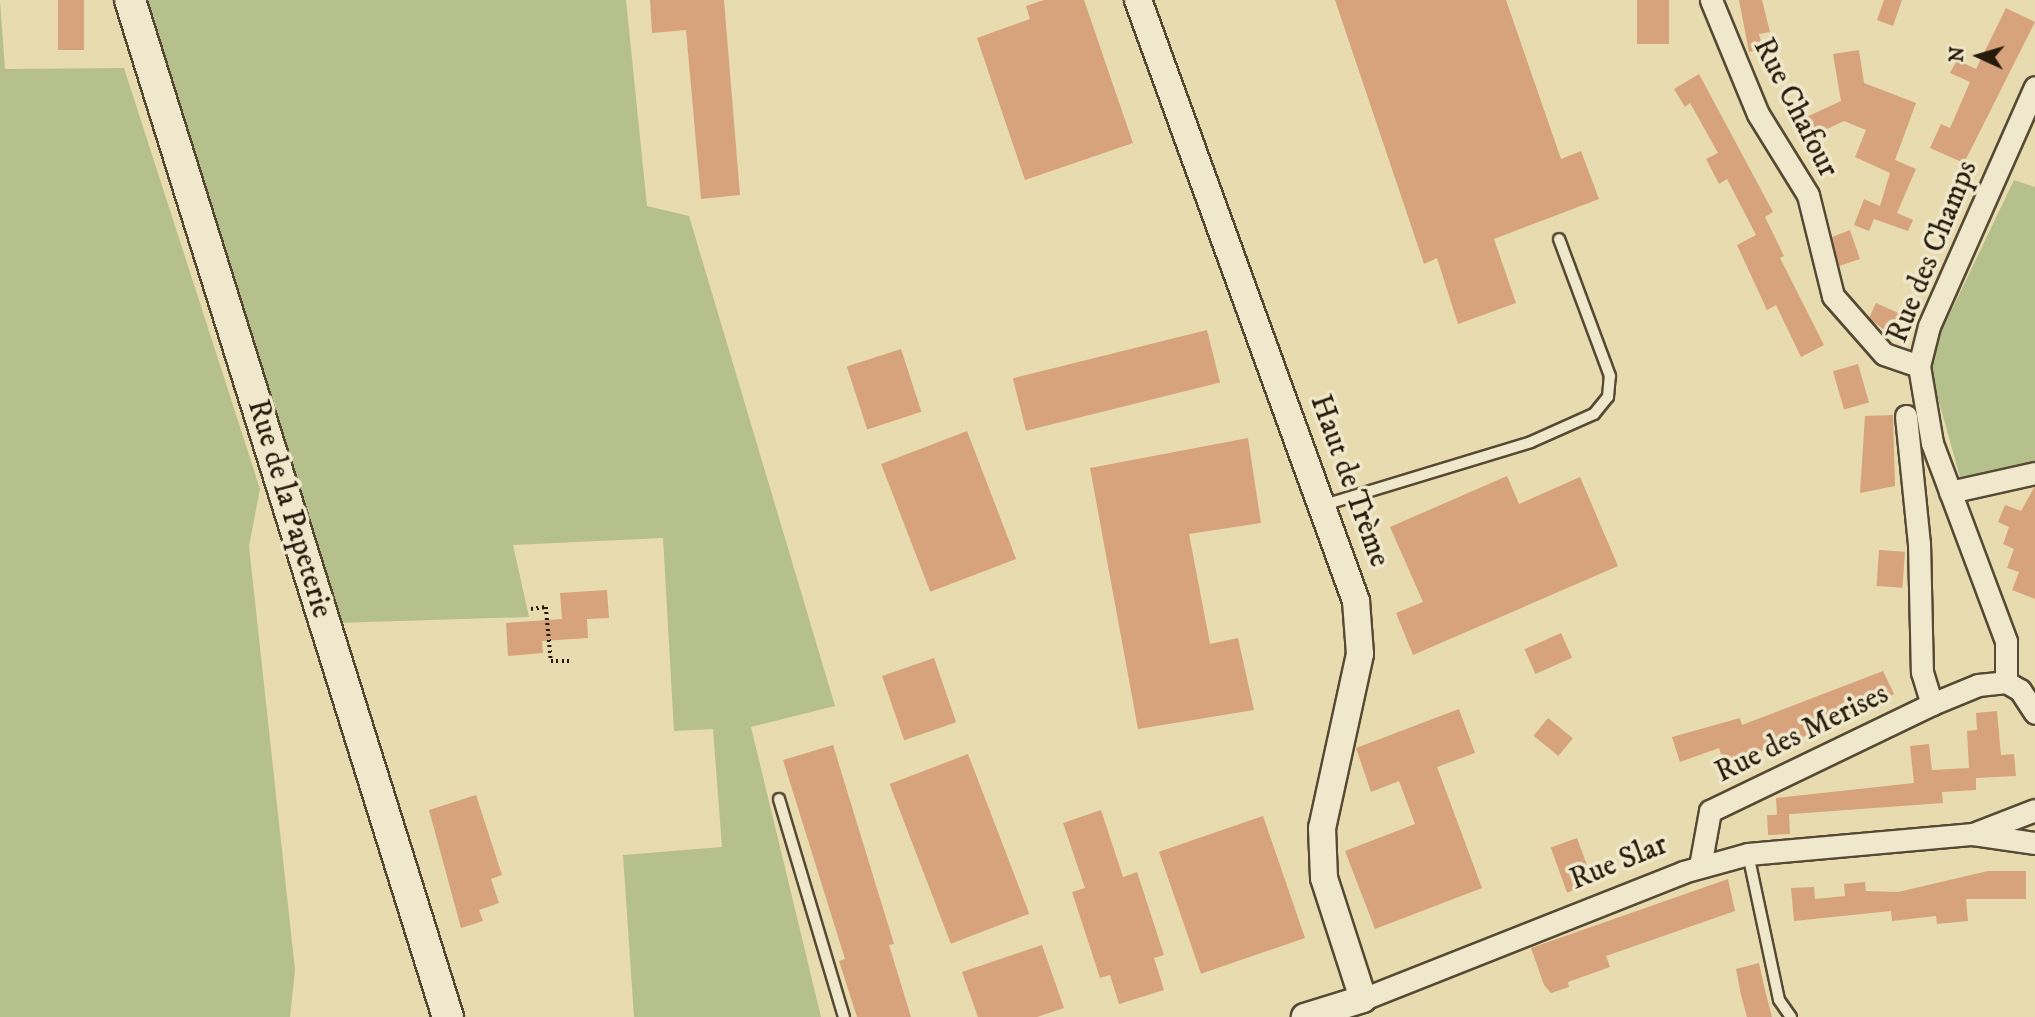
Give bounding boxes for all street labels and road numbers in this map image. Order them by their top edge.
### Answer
street label: Rue Chafour [1745,32,1845,184]
street label: Rue des Champs [1880,156,1986,348]
street label: Haut de Trème [1301,390,1397,572]
street label: Rue de la Papeterie [239,396,339,622]
street label: Rue des Merises [1710,677,1894,791]
street label: Rue Slar [1565,827,1673,899]

